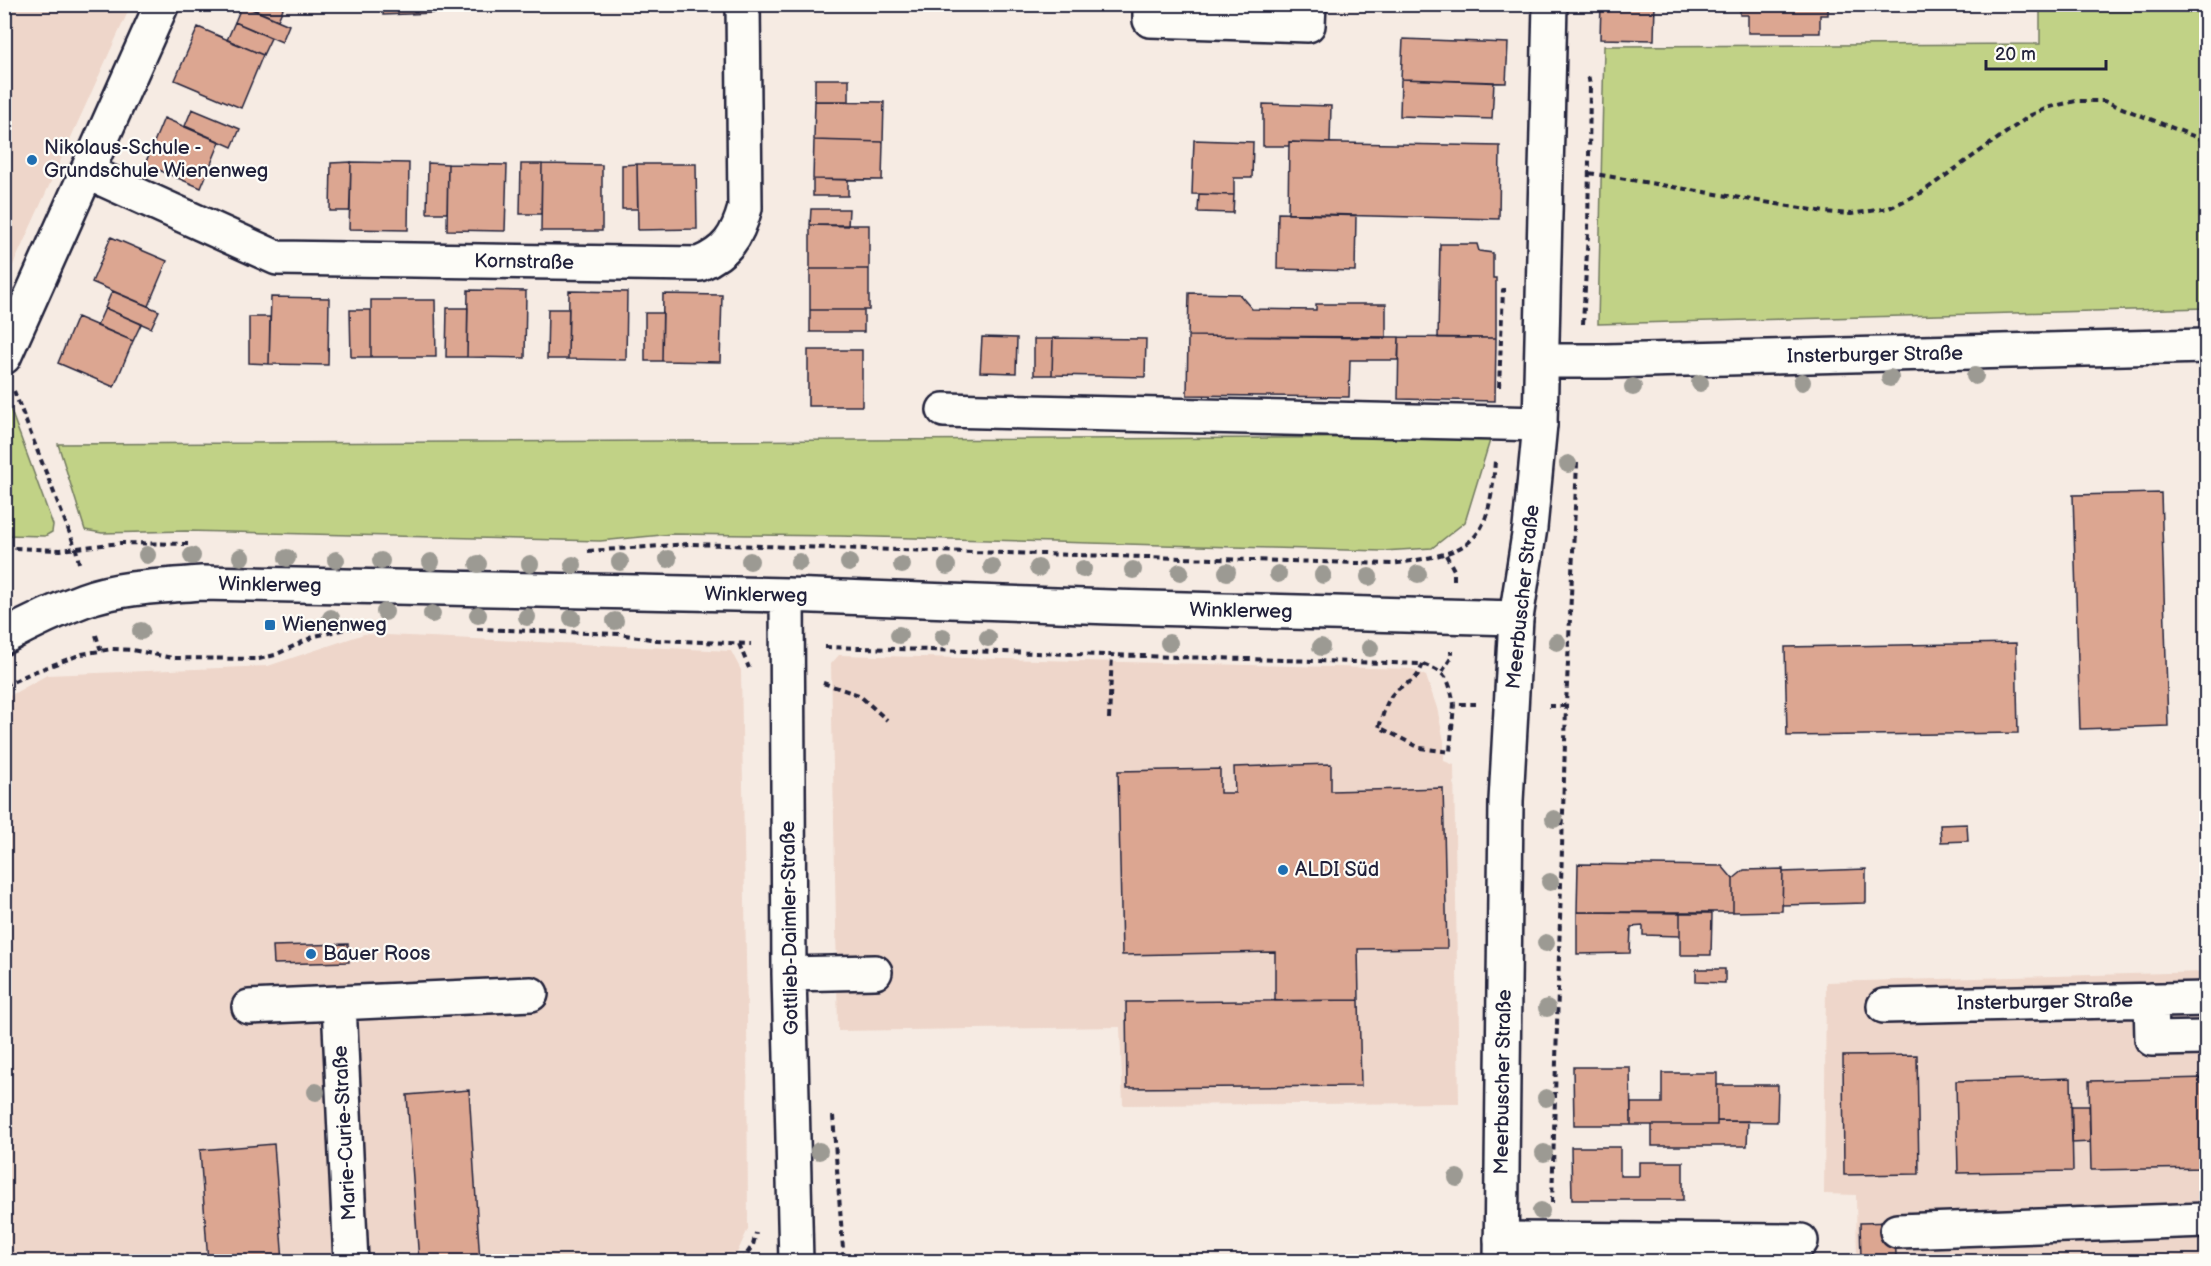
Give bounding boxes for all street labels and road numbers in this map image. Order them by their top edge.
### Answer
street label: Kornstraße [474,249,574,275]
street label: Insterburger Straße [1787,341,1963,369]
street label: Meerbuscher Straße [1501,503,1545,690]
street label: Winklerweg [218,572,322,598]
street label: Winklerweg [704,582,808,608]
street label: Winklerweg [1189,598,1293,624]
street label: Gottlieb-Daimler-Straße [776,820,804,1035]
street label: Insterburger Straße [1957,988,2133,1016]
street label: Meerbuscher Straße [1489,989,1517,1175]
street label: Marie-Curie-Straße [328,1045,362,1221]

